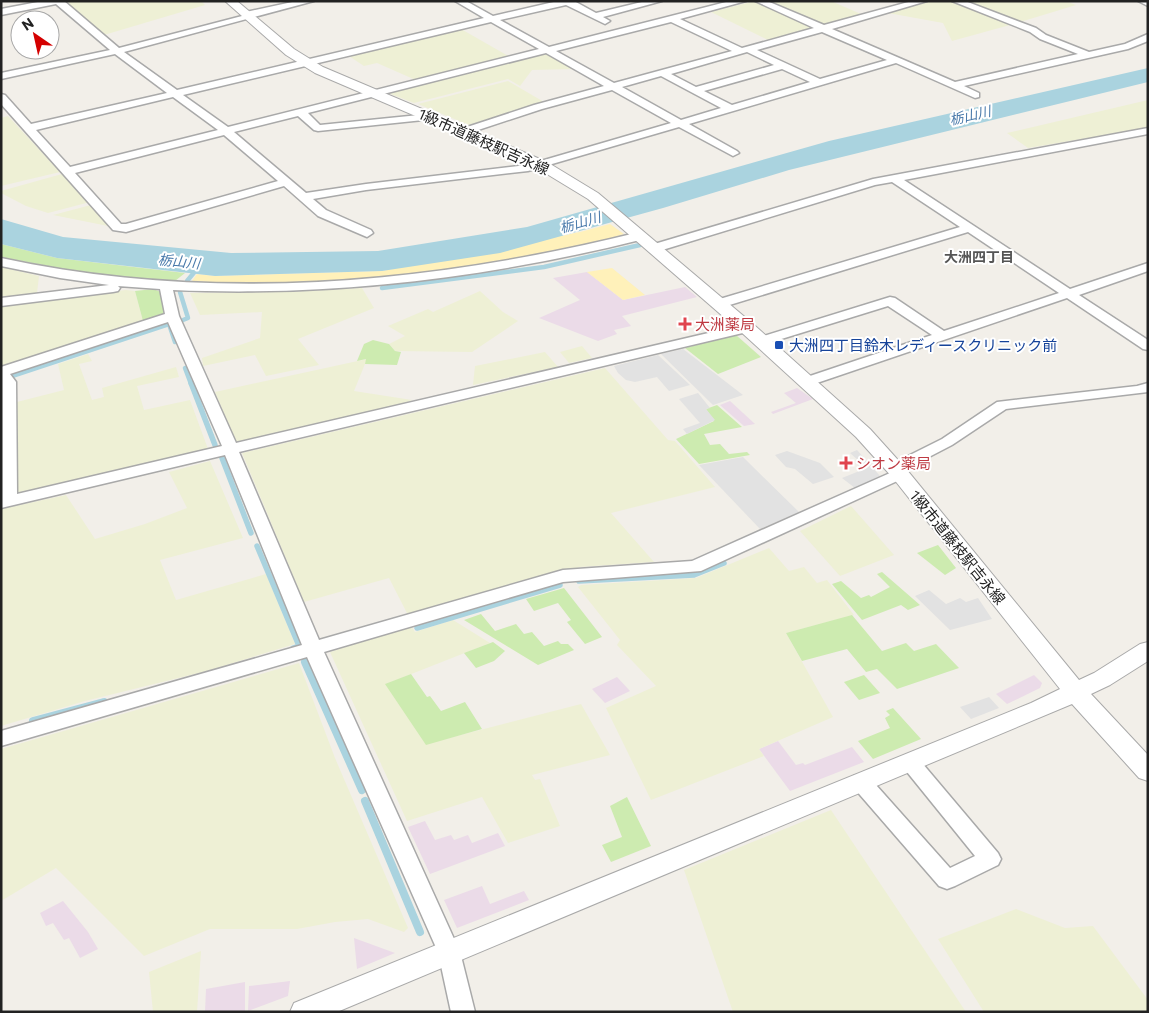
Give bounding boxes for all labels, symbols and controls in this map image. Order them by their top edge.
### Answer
north arrow [10,10,60,60]
text: N [18,14,37,34]
water label: 栃山川 [948,102,994,128]
street label: 1級市道藤枝駅吉永線 [416,104,552,178]
water label: 栃山川 [557,207,604,236]
district label: 大洲四丁目 [944,248,1014,265]
water label: 栃山川 [157,250,203,272]
place label: 大洲薬局 [695,315,755,333]
marker: 大洲薬局 [679,318,691,330]
place label: 大洲四丁目鈴木レディースクリニック前 [789,336,1057,354]
marker: 大洲四丁目鈴木レディースクリニック前 [773,339,785,351]
place label: シオン薬局 [856,454,931,472]
marker: シオン薬局 [840,457,852,469]
street label: 1級市道藤枝駅吉永線 [907,486,1009,608]

